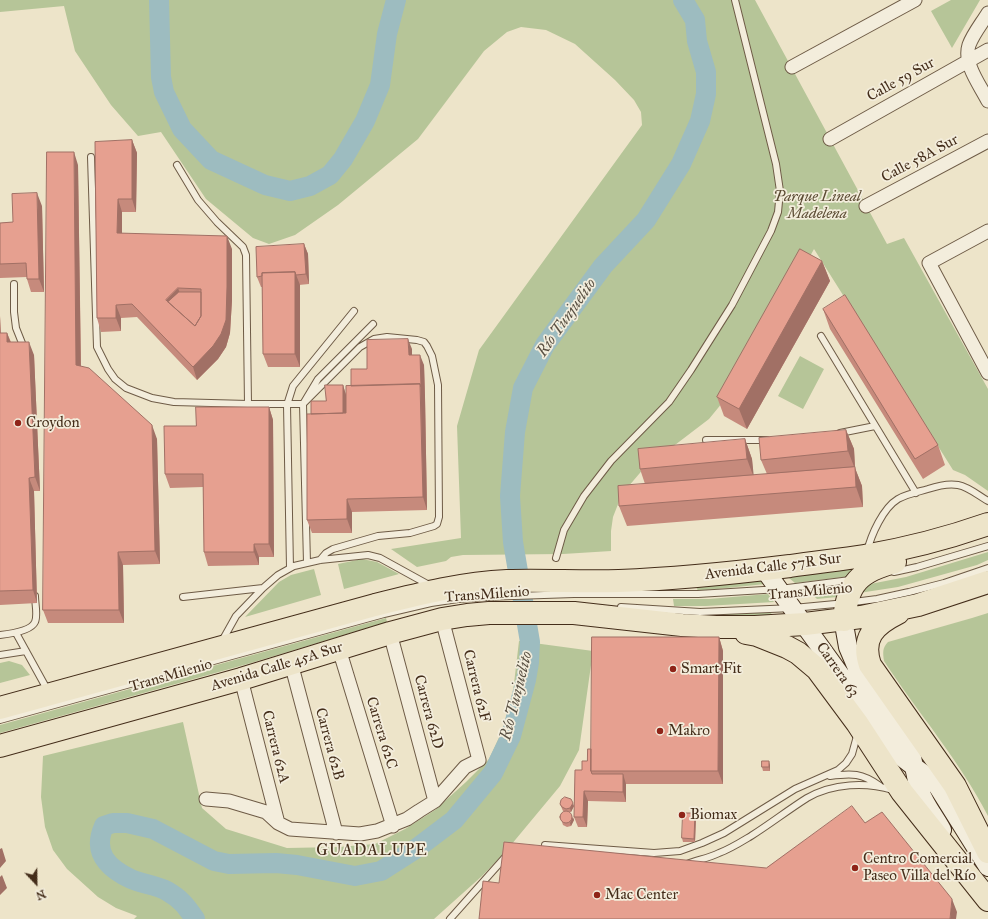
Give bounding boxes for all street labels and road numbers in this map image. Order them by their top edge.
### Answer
street label: Calle 59 Sur [864,54,938,106]
street label: Calle 58A Sur [878,131,962,187]
street label: Avenida Calle 57R Sur [704,550,842,584]
street label: TransMilenio [767,579,853,605]
street label: TransMilenio [444,583,530,607]
street label: Avenida Calle 45A Sur [209,638,345,696]
street label: Carrera 63 [812,639,862,701]
street label: Carrera 62F [458,648,494,724]
street label: TransMilenio [128,656,214,696]
street label: Carrera 62D [409,673,447,751]
street label: Carrera 62C [362,695,400,771]
street label: Carrera 62B [311,706,347,782]
street label: Carrera 62A [257,709,293,785]

